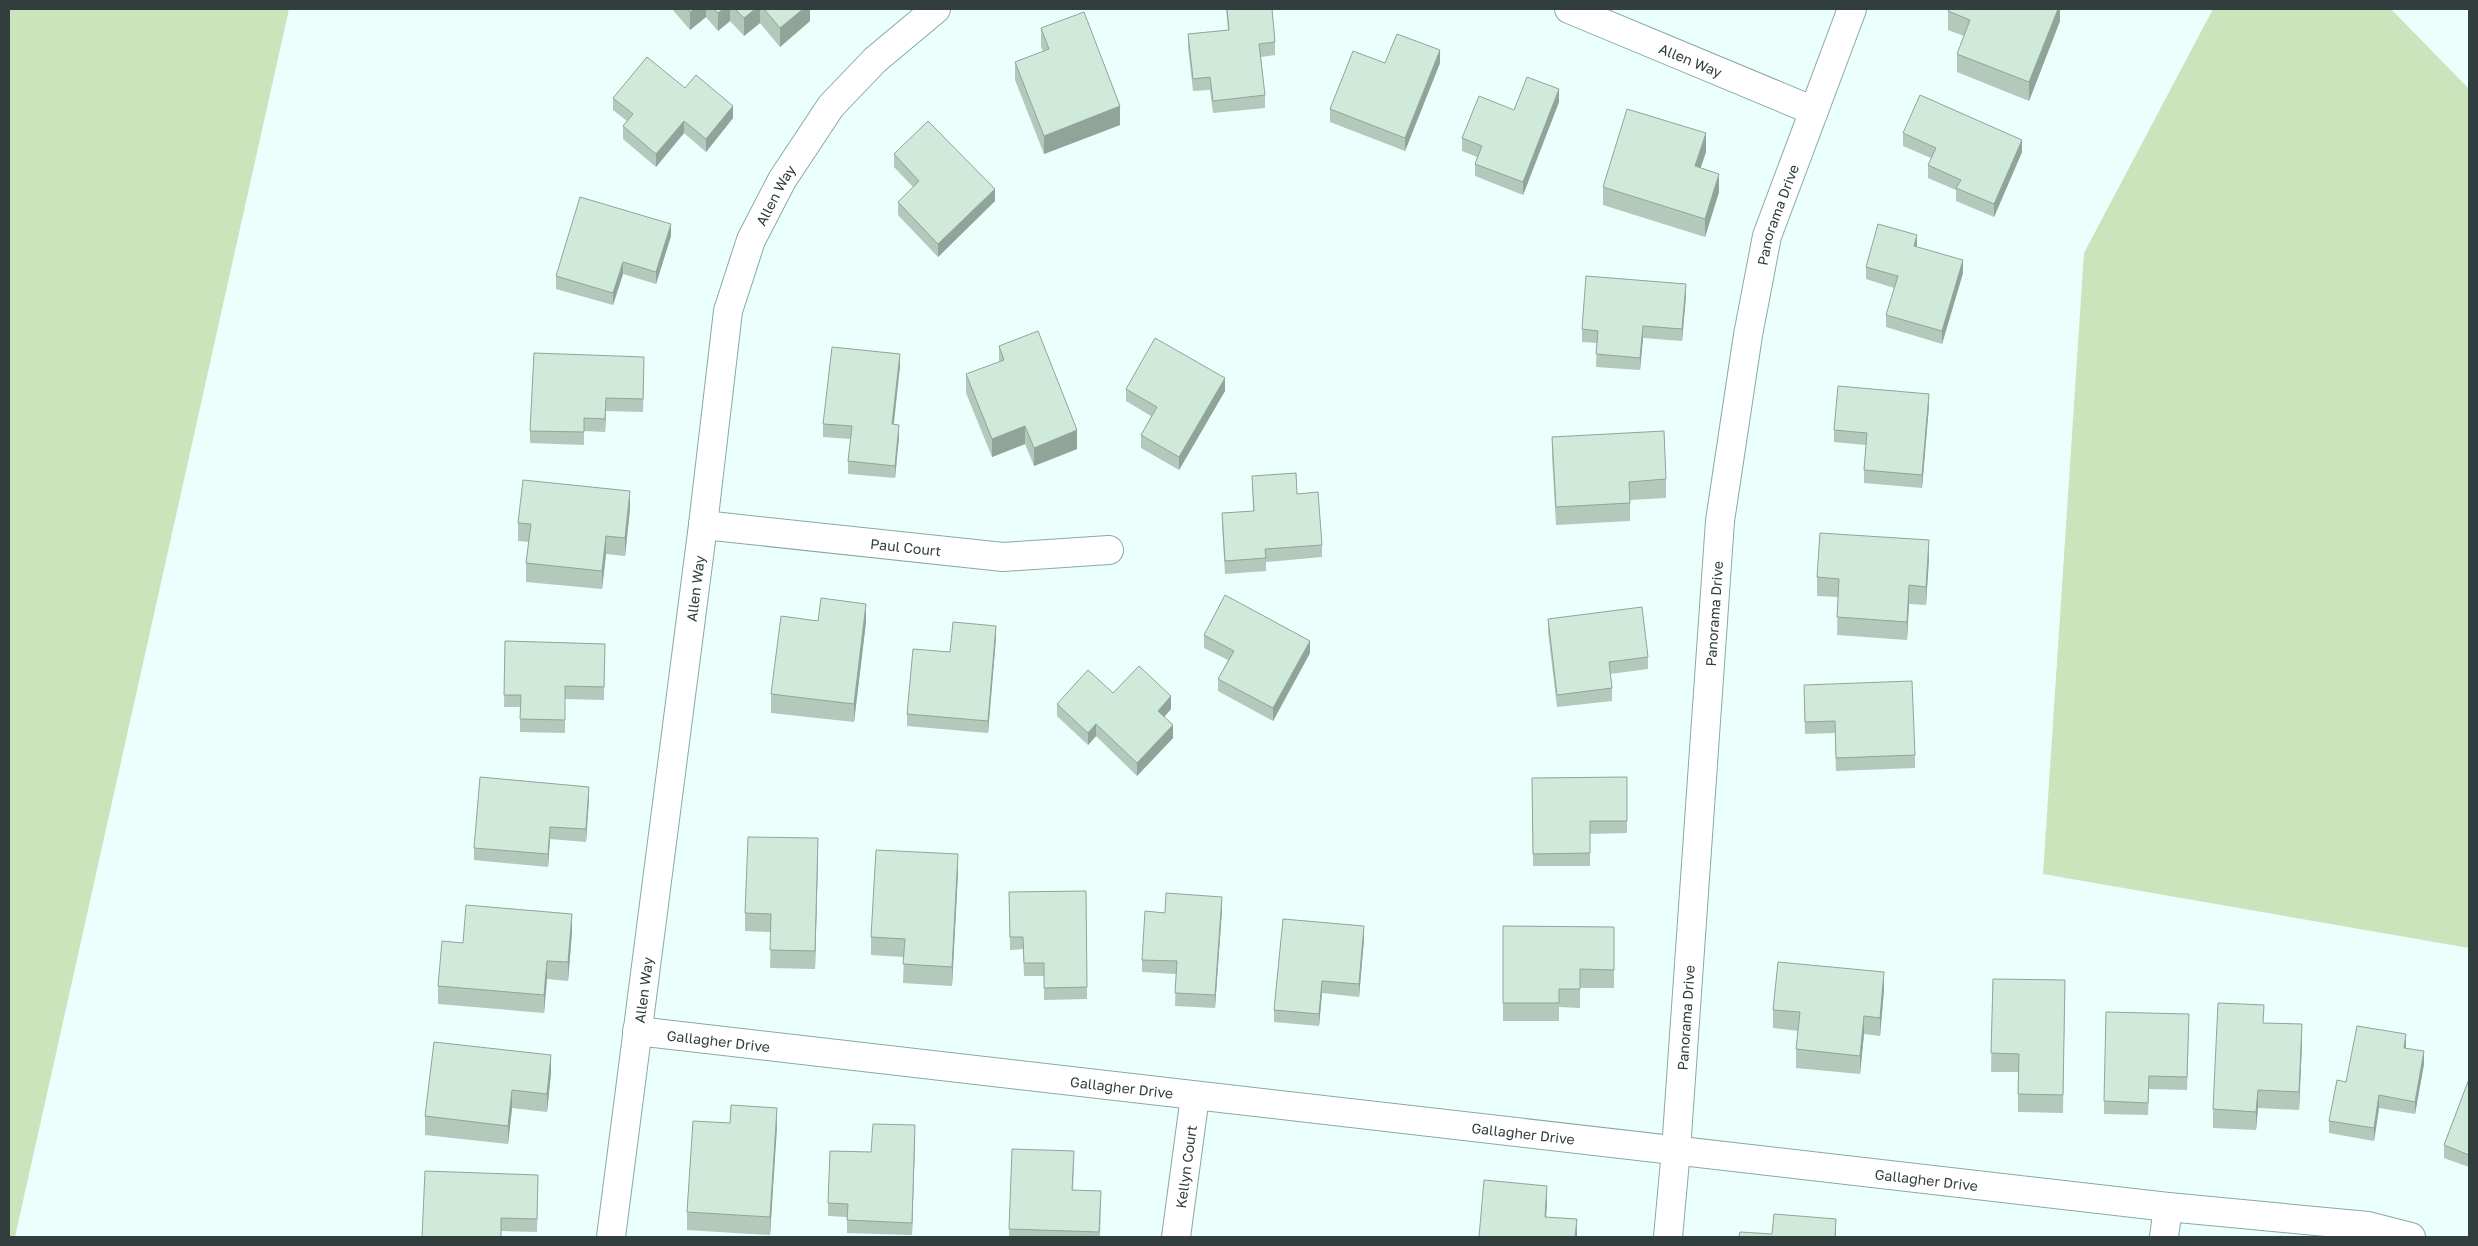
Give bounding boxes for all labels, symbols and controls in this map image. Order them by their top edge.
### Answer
street label: Allen Way [1657,39,1725,80]
street label: Allen Way [752,161,798,228]
street label: Panorama Drive [1753,162,1802,267]
street label: Paul Court [870,534,942,559]
street label: Allen Way [682,554,708,622]
street label: Panorama Drive [1701,560,1726,667]
street label: Allen Way [630,956,656,1024]
street label: Panorama Drive [1673,964,1697,1071]
street label: Gallagher Drive [666,1026,771,1055]
street label: Gallagher Drive [1069,1072,1174,1101]
street label: Gallagher Drive [1471,1119,1576,1147]
street label: Kellyn Court [1171,1124,1200,1209]
street label: Gallagher Drive [1874,1165,1979,1194]

